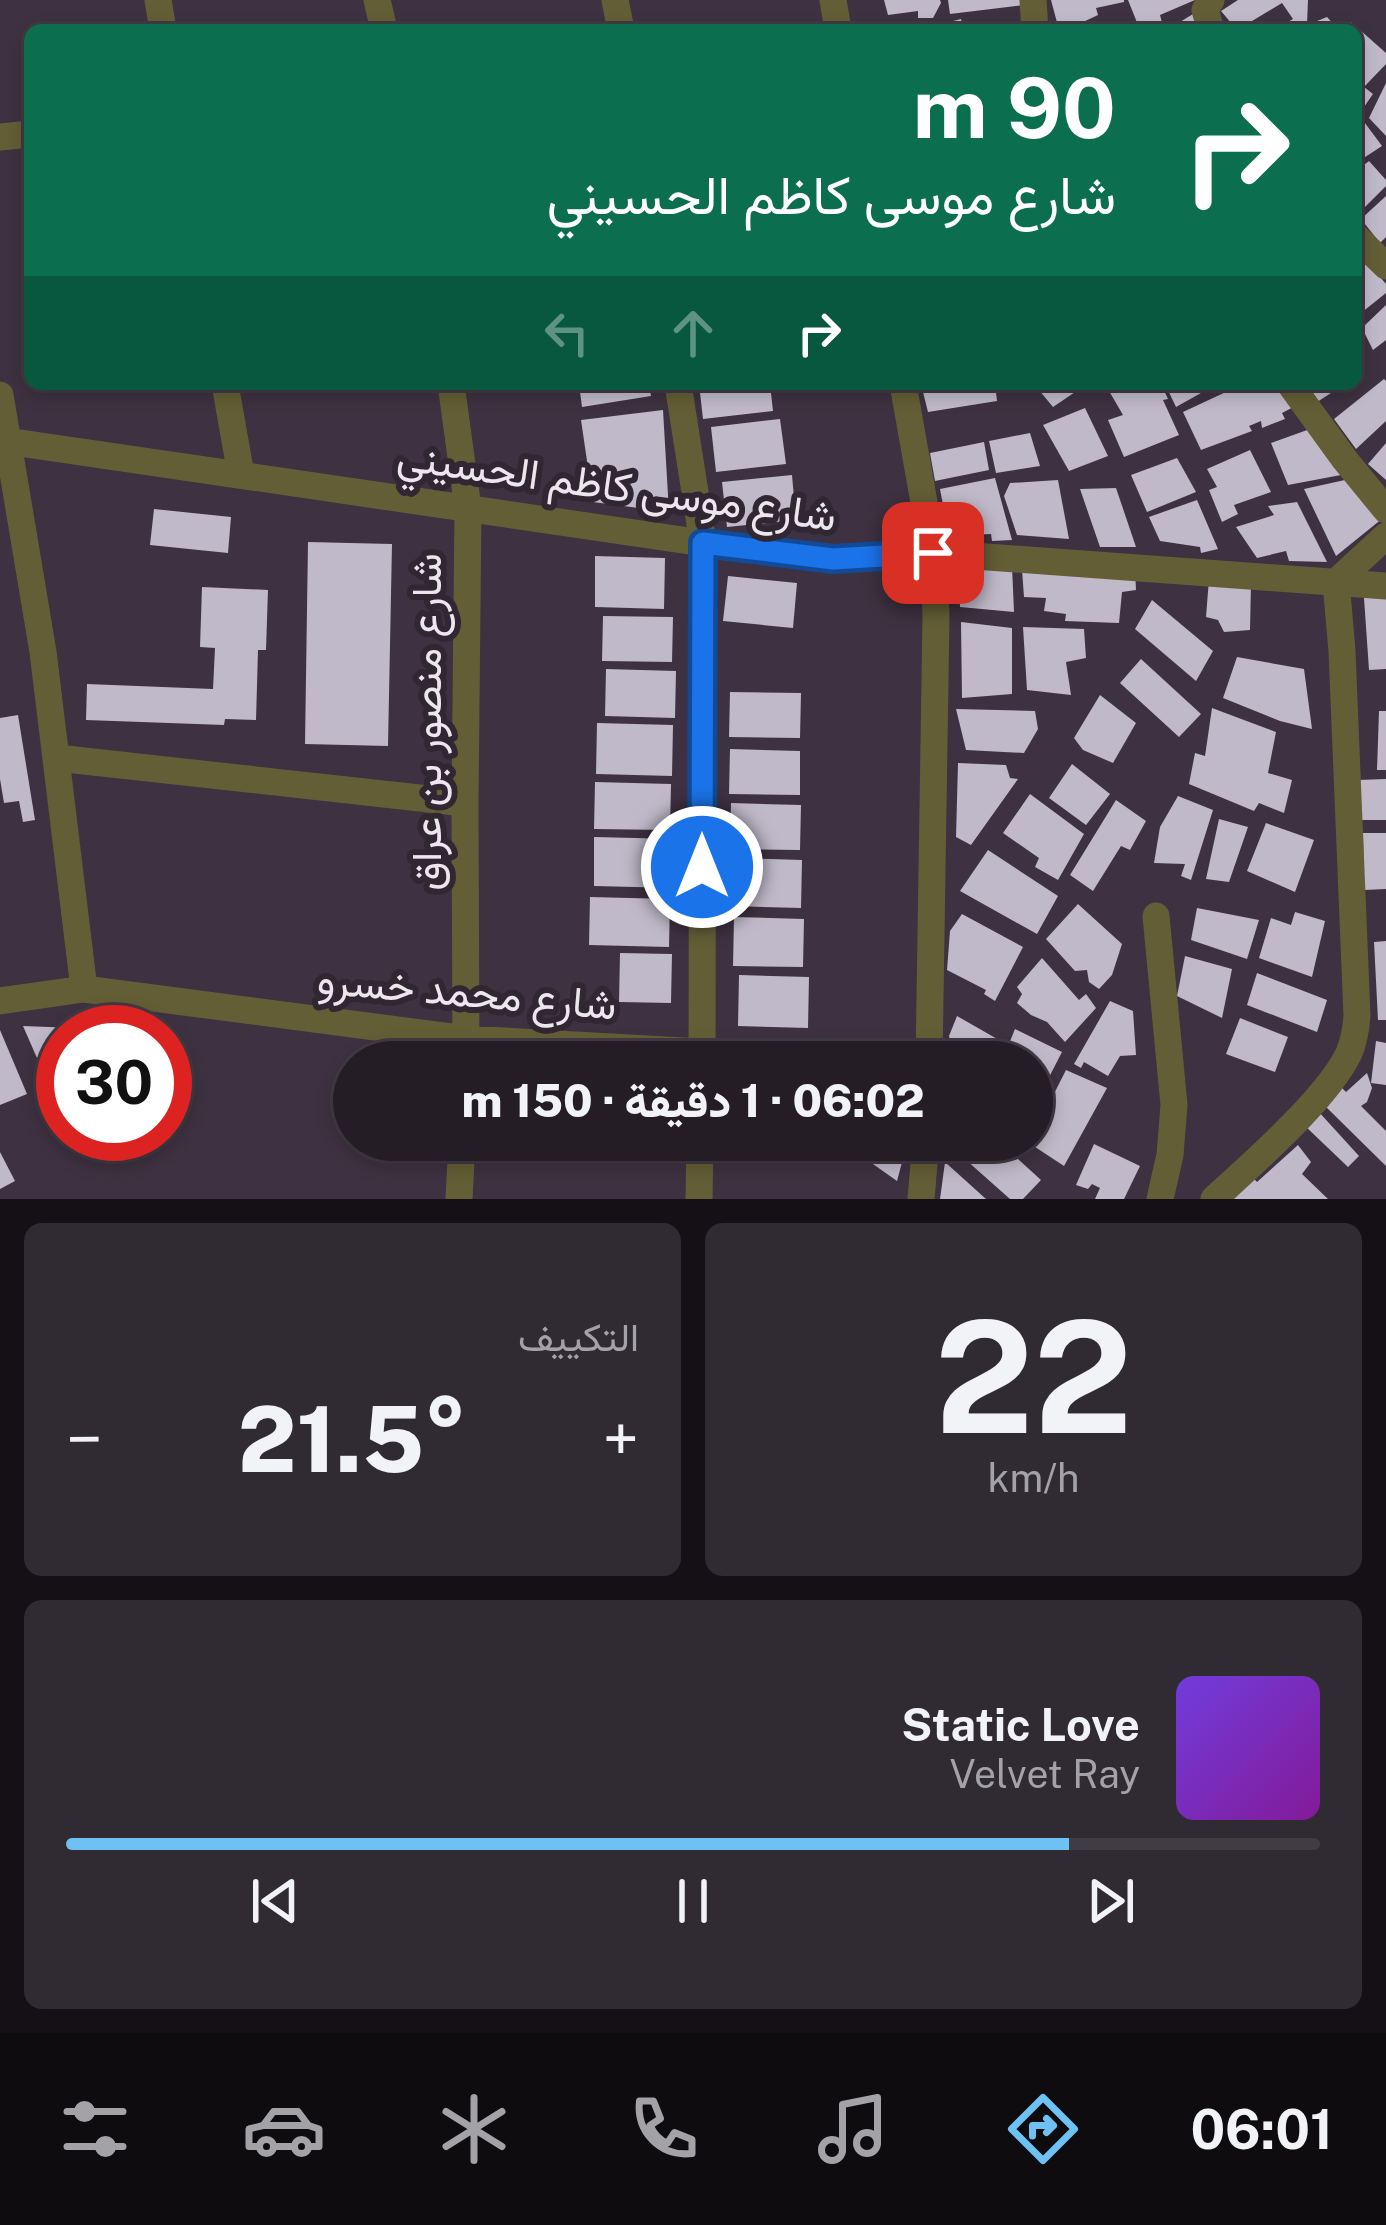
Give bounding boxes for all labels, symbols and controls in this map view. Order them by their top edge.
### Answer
text: 90 m [913,58,1116,157]
icon: right [1158,72,1314,228]
text: شارع موسى كاظم الحسيني [547,163,1116,226]
icon: left [534,300,600,366]
icon: ahead [660,300,726,366]
icon: right [786,300,852,366]
street label: شارع موسى كاظم الحسيني [393,430,840,551]
pin [882,502,984,604]
icon: arrive [900,520,966,586]
street label: شارع منصور بن عراق [401,553,455,891]
position arrow [639,804,765,930]
street label: شارع محمد خسرو [315,954,619,1033]
speed limit sign: 30 [36,1005,192,1161]
text: 06:02 · 1 دقيقة · 150 m [461,1074,925,1127]
text: 22 [934,1285,1133,1468]
text: التكييف [518,1314,639,1360]
text: 21.5° [238,1386,467,1492]
text: − [66,1400,103,1478]
text: + [602,1400,639,1478]
text: km/h [988,1455,1079,1501]
text: Static Love [901,1698,1140,1751]
text: Velvet Ray [950,1751,1140,1797]
icon: previous [242,1868,308,1934]
icon: pause [660,1868,726,1934]
icon: next [1078,1868,1144,1934]
icon: filters [53,2087,137,2171]
icon: car [242,2087,326,2171]
icon: climate [432,2087,516,2171]
icon: phone [622,2087,706,2171]
icon: music [811,2087,895,2171]
icon: directions [1001,2087,1085,2171]
text: 06:01 [1190,2098,1333,2161]

